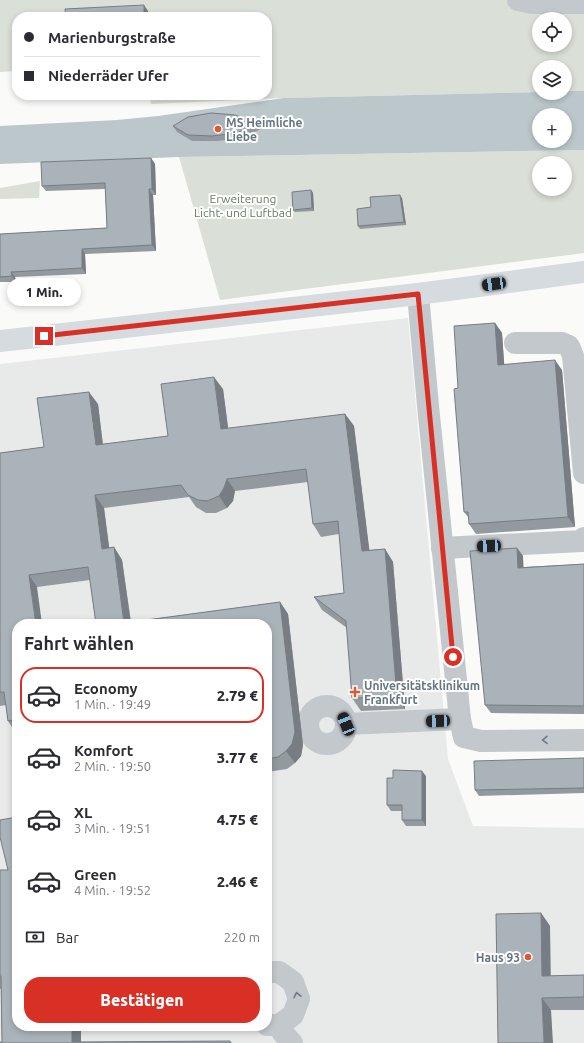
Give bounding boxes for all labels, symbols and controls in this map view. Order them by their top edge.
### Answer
map controls [532,12,572,196]
button: locate [532,12,572,52]
text: Marienburgstraße [48,29,176,46]
button: layers [532,60,572,100]
text: Niederräder Ufer [48,67,169,84]
button: + [532,108,572,148]
place label: MS Heimliche Liebe [226,116,303,143]
marker: MS Heimliche Liebe [213,124,223,134]
button: − [532,156,572,196]
park label: Erweiterung Licht- und Luftbad [194,192,292,219]
car [481,276,507,292]
callout: 1 Min. [7,278,81,306]
text: 1 Min. [26,285,62,299]
route end [35,327,53,345]
car [477,539,501,553]
text: Fahrt wählen [24,633,134,653]
route start [444,648,462,666]
icon: car [26,677,62,713]
place label: Universitätsklinikum Frankfurt [364,679,480,706]
text: Economy [74,680,138,697]
marker: Universitätsklinikum Frankfurt [349,686,361,698]
text: 2.79 € [217,687,258,704]
text: 1 Min. · 19:49 [74,697,151,711]
car [336,711,356,737]
car [426,715,450,727]
one-way arrow [542,736,548,745]
icon: car [26,739,62,775]
text: Komfort [74,742,133,759]
text: 3.77 € [217,749,258,766]
text: 2 Min. · 19:50 [74,759,151,773]
icon: car [26,801,62,837]
text: XL [74,804,92,821]
text: 4.75 € [217,811,258,828]
text: 3 Min. · 19:51 [74,821,151,835]
icon: car [26,863,62,899]
text: Green [74,866,116,883]
text: 2.46 € [217,873,258,890]
text: 4 Min. · 19:52 [74,883,151,897]
icon: cash [24,926,46,948]
text: Bar [56,929,79,946]
text: 220 m [224,930,260,944]
place label: Haus 93 [476,951,520,964]
marker: Haus 93 [523,952,533,962]
button: Bestätigen [24,977,260,1023]
one-way arrow [293,991,301,998]

